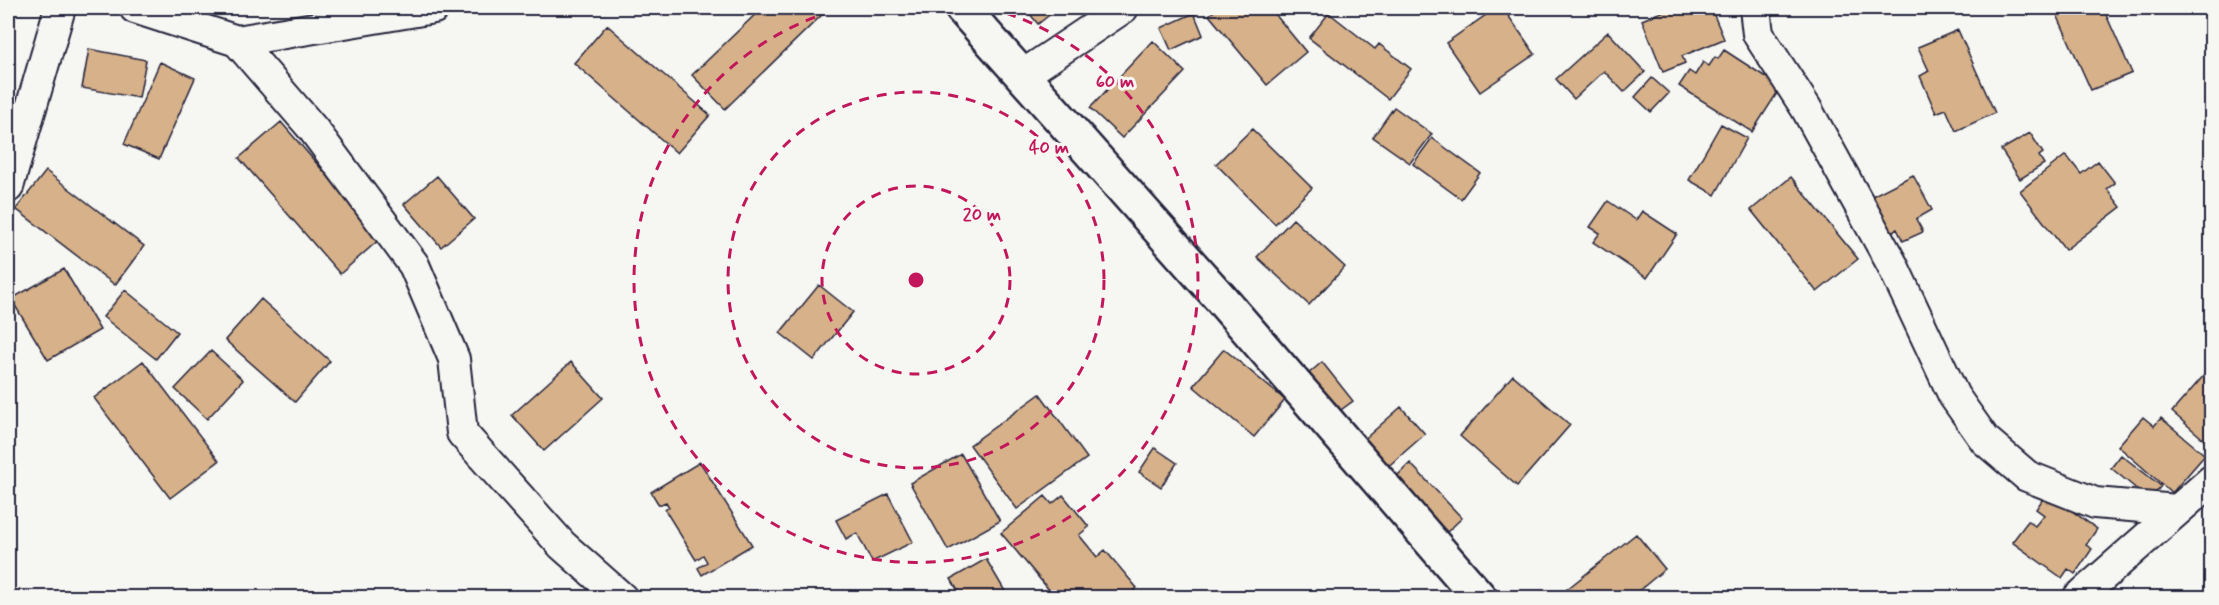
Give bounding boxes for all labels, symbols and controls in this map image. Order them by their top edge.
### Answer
text: 60 m [1096,70,1134,94]
text: 40 m [1029,136,1069,160]
text: 20 m [963,203,1001,227]
centre of rings [906,270,926,290]

